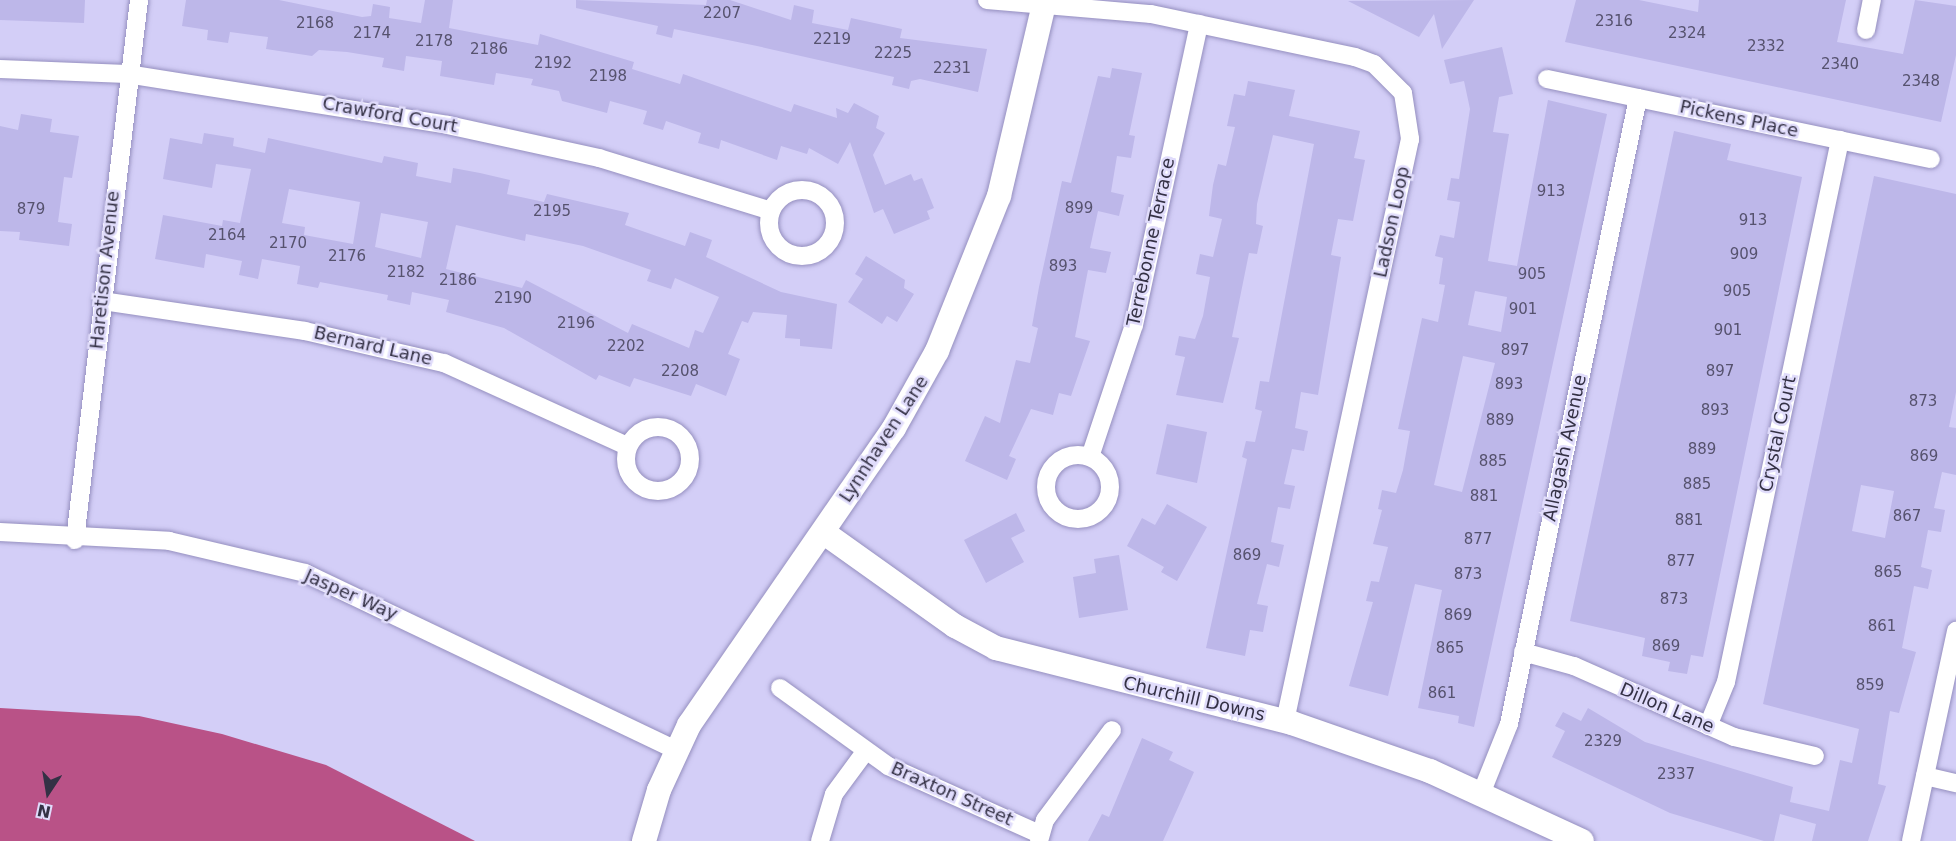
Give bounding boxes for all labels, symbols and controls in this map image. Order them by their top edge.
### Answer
house number: 2207 [703,5,741,23]
house number: 2316 [1595,13,1633,31]
house number: 2168 [296,15,334,33]
house number: 2174 [353,25,391,43]
house number: 2324 [1668,25,1706,43]
house number: 2219 [813,31,851,49]
house number: 2178 [415,33,453,51]
house number: 2332 [1747,38,1785,56]
house number: 2186 [470,41,508,59]
house number: 2225 [874,45,912,63]
house number: 2192 [534,55,572,73]
house number: 2340 [1821,56,1859,74]
house number: 2231 [933,60,971,78]
house number: 2198 [589,68,627,86]
house number: 2348 [1902,73,1940,91]
street label: Crawford Court [321,92,459,138]
street label: Pickens Place [1678,96,1800,142]
street label: Terrebonne Terrace [1123,156,1179,328]
street label: Ladson Loop [1370,164,1414,280]
house number: 913 [1537,183,1565,201]
street label: Haretison Avenue [86,190,124,350]
house number: 899 [1065,200,1093,218]
house number: 879 [17,201,45,219]
house number: 2195 [533,203,571,221]
house number: 913 [1739,212,1767,230]
house number: 2164 [208,227,246,245]
house number: 2170 [269,235,307,253]
house number: 909 [1730,246,1758,264]
house number: 2176 [328,248,366,266]
house number: 893 [1049,258,1077,276]
house number: 2182 [387,264,425,282]
house number: 905 [1518,266,1546,284]
house number: 2186 [439,272,477,290]
house number: 905 [1723,283,1751,301]
house number: 2190 [494,290,532,308]
house number: 901 [1509,301,1537,319]
house number: 2196 [557,315,595,333]
street label: Bernard Lane [312,322,434,370]
house number: 901 [1714,322,1742,340]
house number: 2202 [607,338,645,356]
house number: 897 [1501,342,1529,360]
house number: 2208 [661,363,699,381]
house number: 897 [1706,363,1734,381]
street label: Lynnhaven Lane [835,372,933,506]
street label: Allagash Avenue [1539,373,1591,523]
street label: Crystal Court [1755,374,1801,494]
house number: 893 [1495,376,1523,394]
house number: 873 [1909,393,1937,411]
house number: 893 [1701,402,1729,420]
house number: 889 [1486,412,1514,430]
house number: 889 [1688,441,1716,459]
house number: 869 [1910,448,1938,466]
house number: 885 [1479,453,1507,471]
house number: 885 [1683,476,1711,494]
house number: 881 [1470,488,1498,506]
house number: 867 [1893,508,1921,526]
house number: 881 [1675,512,1703,530]
house number: 877 [1464,531,1492,549]
house number: 869 [1233,547,1261,565]
house number: 877 [1667,553,1695,571]
house number: 865 [1874,564,1902,582]
street label: Jasper Way [301,565,401,625]
house number: 873 [1454,566,1482,584]
house number: 873 [1660,591,1688,609]
house number: 869 [1444,607,1472,625]
house number: 861 [1868,618,1896,636]
house number: 869 [1652,638,1680,656]
house number: 865 [1436,640,1464,658]
street label: Churchill Downs [1121,672,1267,726]
house number: 859 [1856,677,1884,695]
street label: Dillon Lane [1617,678,1717,738]
house number: 861 [1428,685,1456,703]
house number: 2329 [1584,733,1622,751]
street label: Braxton Street [888,757,1016,831]
north arrow [18,763,78,823]
house number: 2337 [1657,766,1695,784]
text: N [36,800,53,822]

